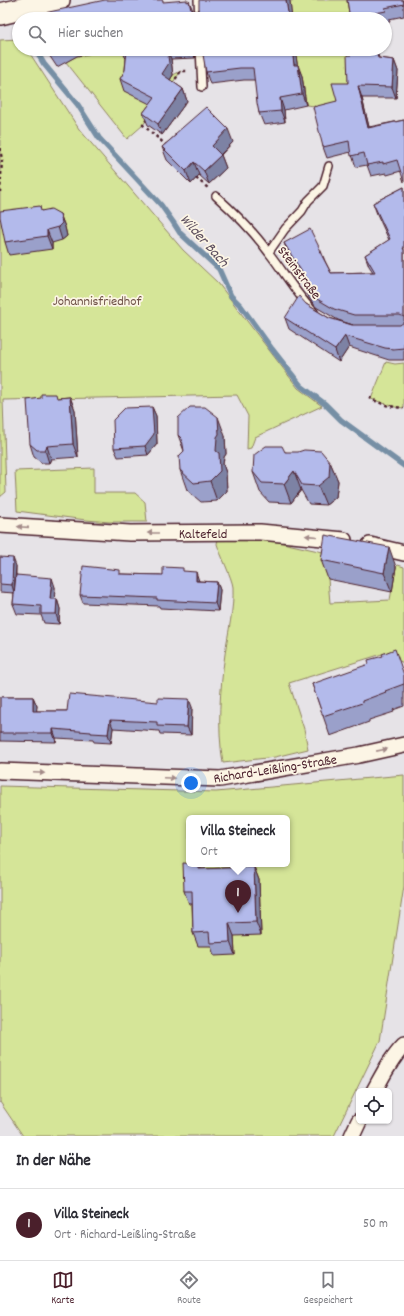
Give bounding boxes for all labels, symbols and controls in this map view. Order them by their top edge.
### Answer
search box [12,12,392,56]
icon: search [26,23,48,45]
text: Hier suchen [58,23,123,45]
water label: Wilder Bach [174,210,234,274]
street label: Steinstraße [272,242,325,304]
park label: Johannisfriedhof [53,292,142,312]
one-way arrow [17,523,29,530]
street label: Kaltefeld [179,525,227,545]
one-way arrow [146,530,159,536]
one-way arrow [305,533,317,540]
one-way arrow [376,747,388,753]
street label: Richard-Leißling-Straße [212,750,339,790]
one-way arrow [33,770,46,776]
your location [181,773,201,793]
one-way arrow [163,774,175,781]
popup [186,815,290,867]
text: Villa Steineck [201,821,275,843]
text: Ort [201,843,218,862]
pin: 1 [225,880,251,913]
map controls [356,1088,392,1124]
button: locate [356,1088,392,1124]
text: In der Nähe [16,1150,91,1174]
text: Villa Steineck [54,1204,129,1226]
text: 1 [28,1215,30,1234]
text: 50 m [363,1215,388,1234]
text: Ort · Richard-Leißling-Straße [54,1226,196,1245]
tab: Karte [51,1269,74,1309]
tab: Route [177,1269,201,1309]
tab: Gespeichert [303,1269,353,1309]

